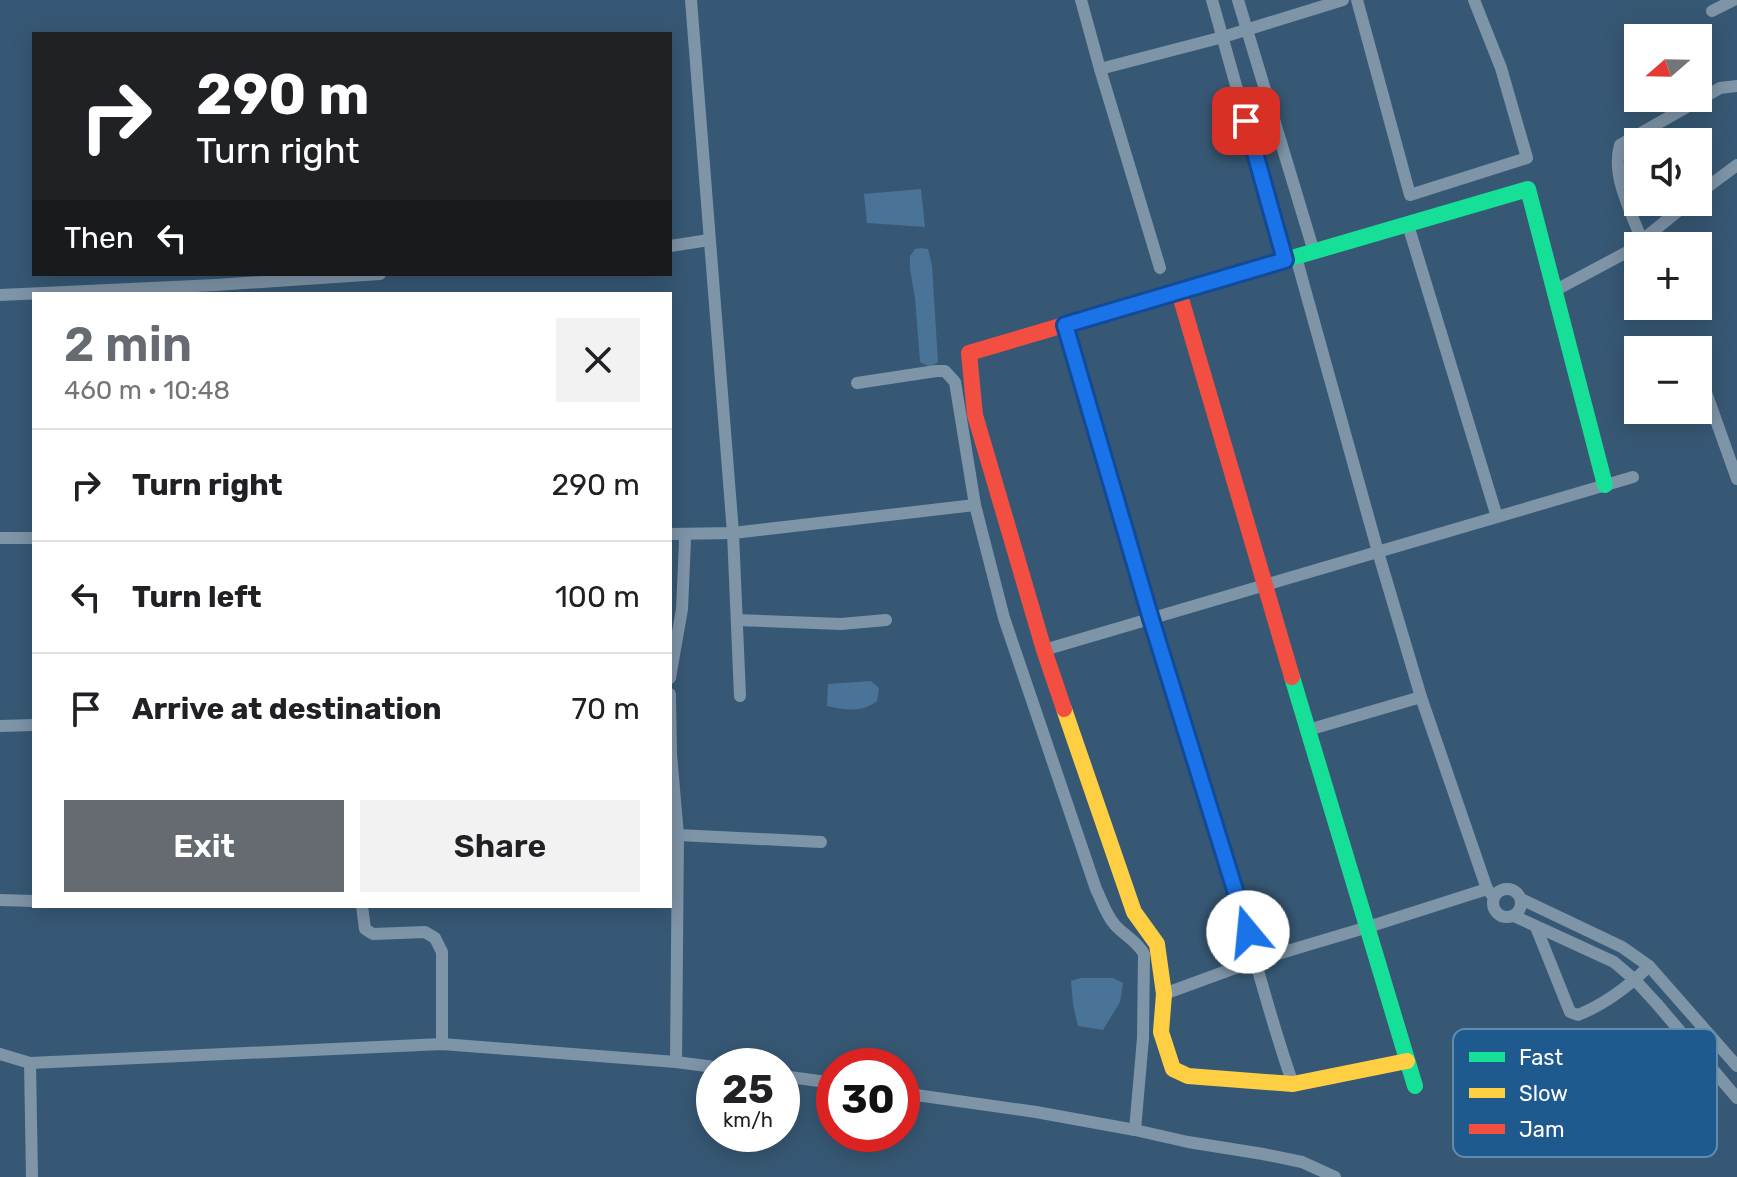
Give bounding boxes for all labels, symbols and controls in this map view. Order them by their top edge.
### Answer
north arrow [1624,24,1712,112]
map controls [1624,24,1712,424]
text: 290 m [196,62,370,128]
icon: right [64,64,168,168]
pin [1212,87,1280,155]
icon: arrive [1224,99,1268,143]
button: sound [1624,128,1712,216]
text: Turn right [196,129,360,172]
icon: left [150,216,194,260]
text: Then [64,220,134,256]
button: + [1624,232,1712,320]
text: 2 min [64,316,192,373]
button: close [556,318,640,402]
button: − [1624,336,1712,424]
text: 460 m · 10:48 [64,375,230,406]
icon: right [64,463,108,507]
text: Turn right [132,467,283,503]
text: 290 m [552,467,640,503]
icon: left [64,575,108,619]
text: Turn left [132,579,262,615]
text: 100 m [555,579,640,615]
icon: arrive [64,687,108,731]
text: Arrive at destination [132,691,442,727]
text: 70 m [572,691,640,727]
button: Exit [64,800,344,892]
button: Share [360,800,640,892]
position arrow [1206,890,1290,974]
legend [1453,1029,1717,1157]
text: Fast [1519,1044,1564,1071]
speed limit sign: 30 [816,1048,920,1152]
text: 25 [722,1066,774,1113]
text: Slow [1519,1080,1568,1107]
text: km/h [723,1108,773,1132]
text: Jam [1519,1116,1565,1143]

